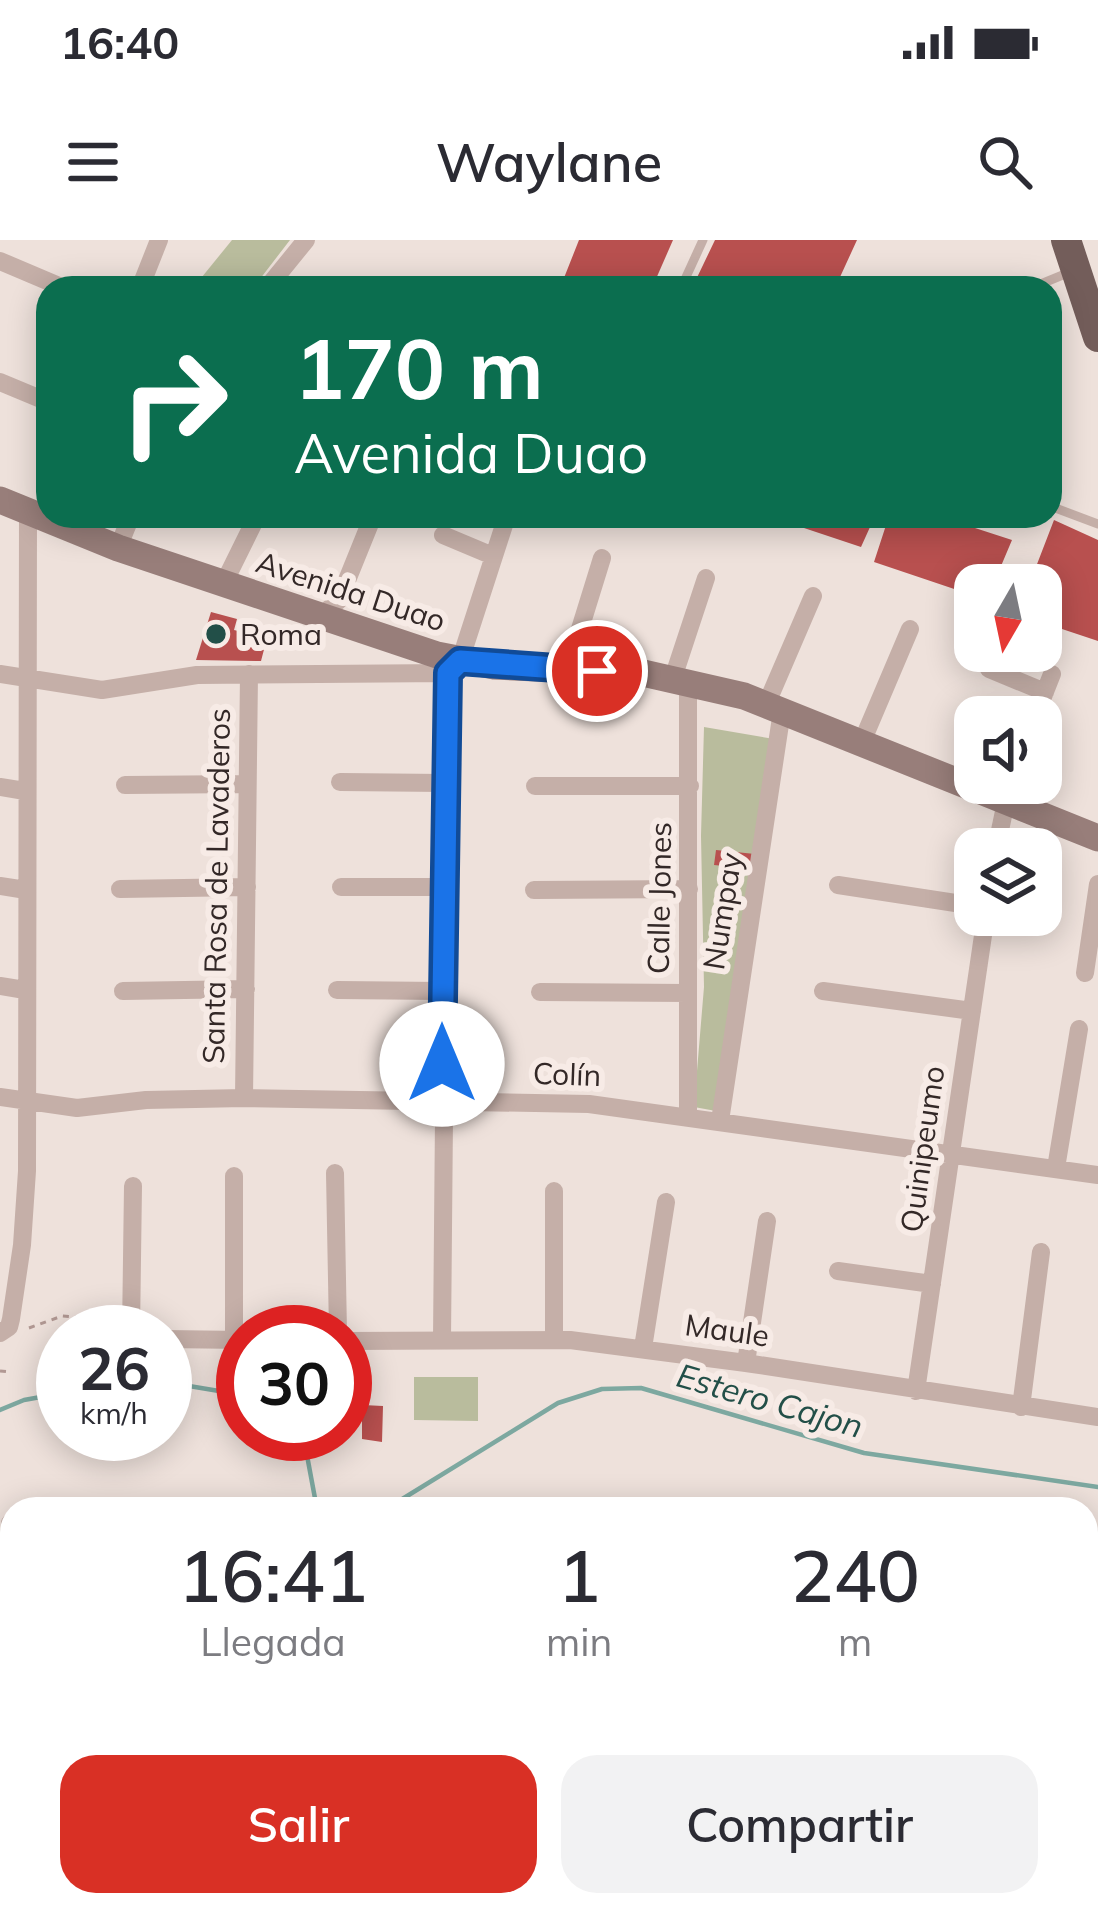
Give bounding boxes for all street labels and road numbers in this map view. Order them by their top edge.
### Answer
street label: Avenida Duao [252,543,450,639]
street label: Santa Rosa de Lavaderos [194,708,238,1064]
street label: Calle Jones [639,822,679,974]
street label: Numpay [694,850,750,972]
street label: Colín [532,1054,602,1094]
street label: Quinipeumo [892,1063,952,1235]
street label: Maule [683,1305,771,1355]

